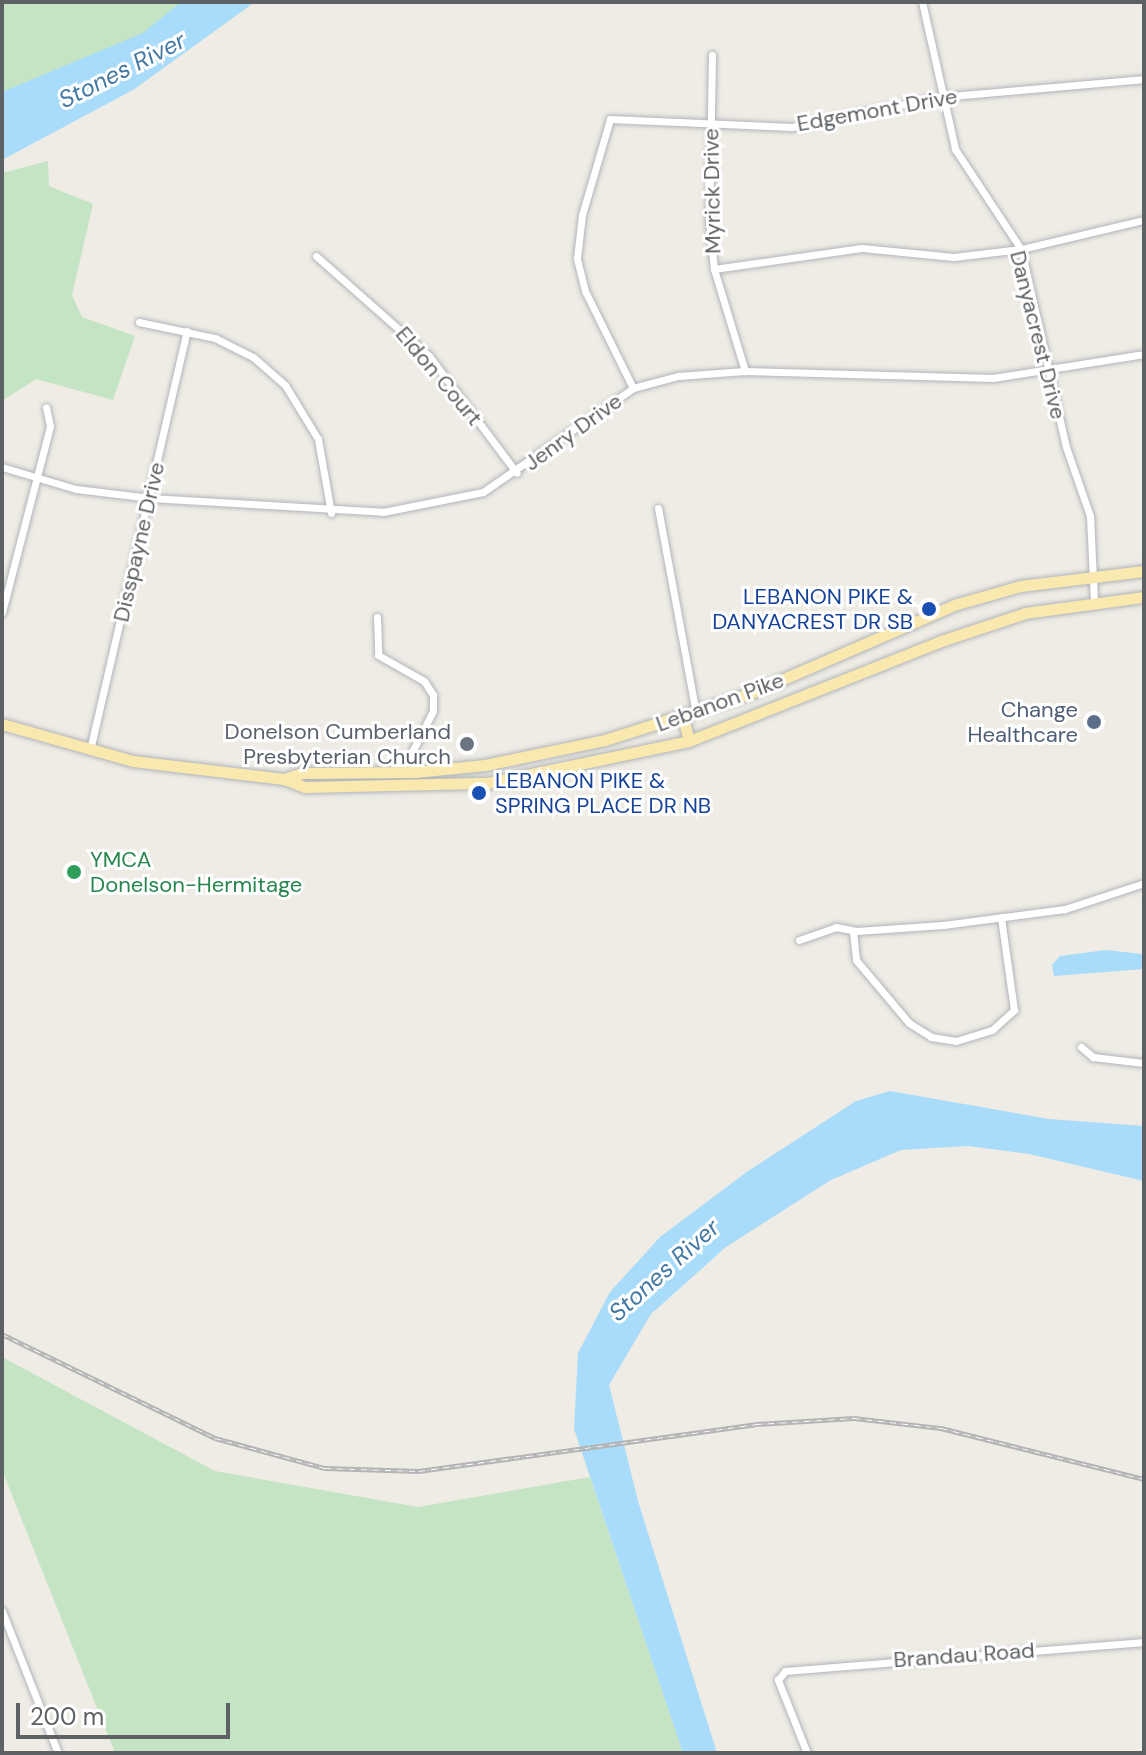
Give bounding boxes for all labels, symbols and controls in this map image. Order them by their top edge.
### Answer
water label: Stones River [54,26,190,114]
street label: Edgemont Drive [795,83,959,137]
street label: Myrick Drive [698,128,726,254]
street label: Danyacrest Drive [1004,248,1072,422]
street label: Eldon Court [390,321,488,431]
street label: Jenry Drive [519,388,627,476]
street label: Disspayne Drive [108,460,170,624]
place label: LEBANON PIKE & DANYACREST DR SB [712,583,913,634]
marker: LEBANON PIKE & DANYACREST DR SB [920,600,938,618]
street label: Lebanon Pike [652,667,788,737]
place label: Change Healthcare [968,696,1078,748]
marker: Change Healthcare [1085,713,1103,731]
place label: Donelson Cumberland Presbyterian Church [225,718,451,770]
marker: Donelson Cumberland Presbyterian Church [458,735,476,753]
place label: LEBANON PIKE & SPRING PLACE DR NB [495,767,711,818]
marker: LEBANON PIKE & SPRING PLACE DR NB [470,784,488,802]
place label: YMCA Donelson-Hermitage [90,846,302,898]
marker: YMCA Donelson-Hermitage [65,863,83,881]
water label: Stones River [603,1213,725,1327]
street label: Brandau Road [893,1637,1035,1673]
scale bar [20,1687,234,1737]
text: 200 m [30,1701,104,1732]

